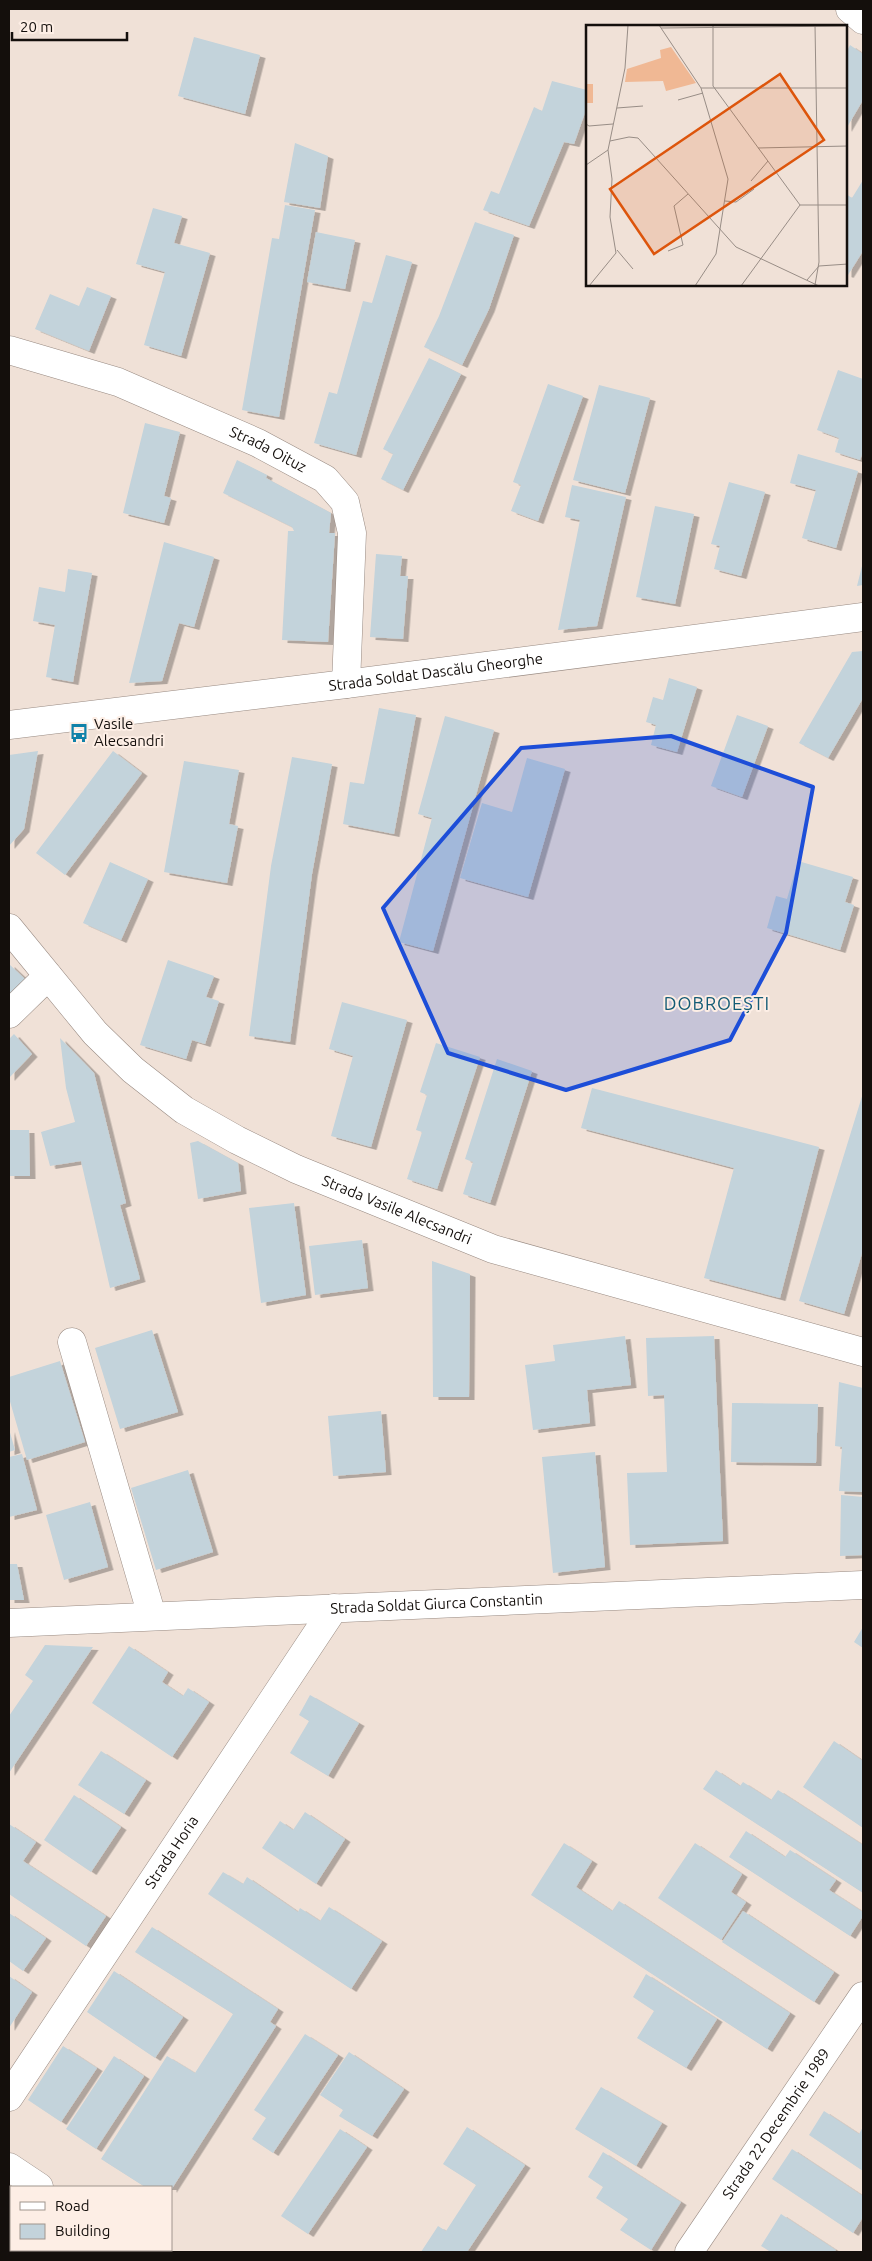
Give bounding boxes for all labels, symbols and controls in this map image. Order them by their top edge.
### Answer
scale bar [12,10,128,42]
text: 20 m [20,18,53,35]
inset map [586,25,847,286]
street label: Strada Oituz [227,423,310,475]
street label: Strada Soldat Dascălu Gheorghe [328,650,544,694]
place label: Vasile Alecsandri [94,715,164,749]
bus stop icon: Vasile Alecsandri [68,722,90,744]
district label: DOBROEȘTI [664,993,770,1013]
street label: Strada Vasile Alecsandri [320,1172,474,1247]
street label: Strada Soldat Giurca Constantin [330,1590,543,1617]
street label: Strada Horia [141,1812,201,1891]
street label: Strada 22 Decembrie 1989 [719,2045,833,2202]
legend [10,2186,172,2251]
text: Road [55,2197,90,2214]
text: Building [55,2222,110,2239]

